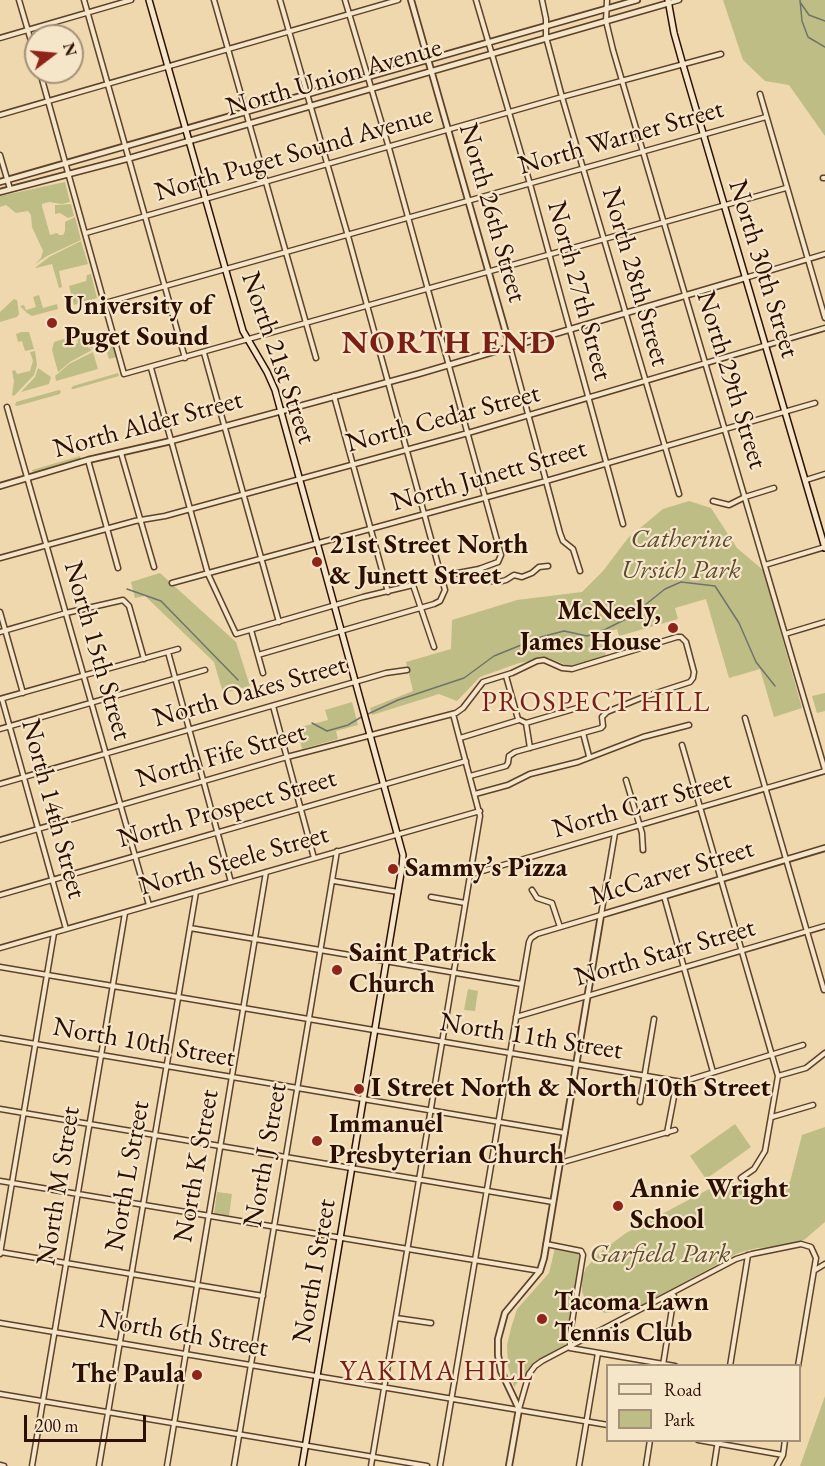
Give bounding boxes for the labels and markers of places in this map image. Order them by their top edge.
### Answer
place label: University of Puget Sound [64,291,213,354]
marker: University of Puget Sound [45,316,59,330]
place label: 21st Street North & Junett Street [329,530,528,593]
marker: 21st Street North & Junett Street [310,555,324,569]
place label: McNeely, James House [519,596,661,659]
marker: McNeely, James House [666,621,680,635]
place label: Sammy’s Pizza [405,853,567,885]
marker: Sammy’s Pizza [386,862,400,876]
place label: Saint Patrick Church [349,938,496,1001]
marker: Saint Patrick Church [330,963,344,977]
place label: I Street North & North 10th Street [371,1073,771,1105]
marker: I Street North & North 10th Street [352,1082,366,1096]
place label: Immanuel Presbyterian Church [329,1109,564,1172]
marker: Immanuel Presbyterian Church [310,1134,324,1148]
place label: Annie Wright School [630,1174,788,1237]
marker: Annie Wright School [611,1199,625,1213]
place label: Tacoma Lawn Tennis Club [554,1287,709,1350]
marker: Tacoma Lawn Tennis Club [535,1312,549,1326]
place label: The Paula [72,1359,185,1391]
marker: The Paula [190,1368,204,1382]

